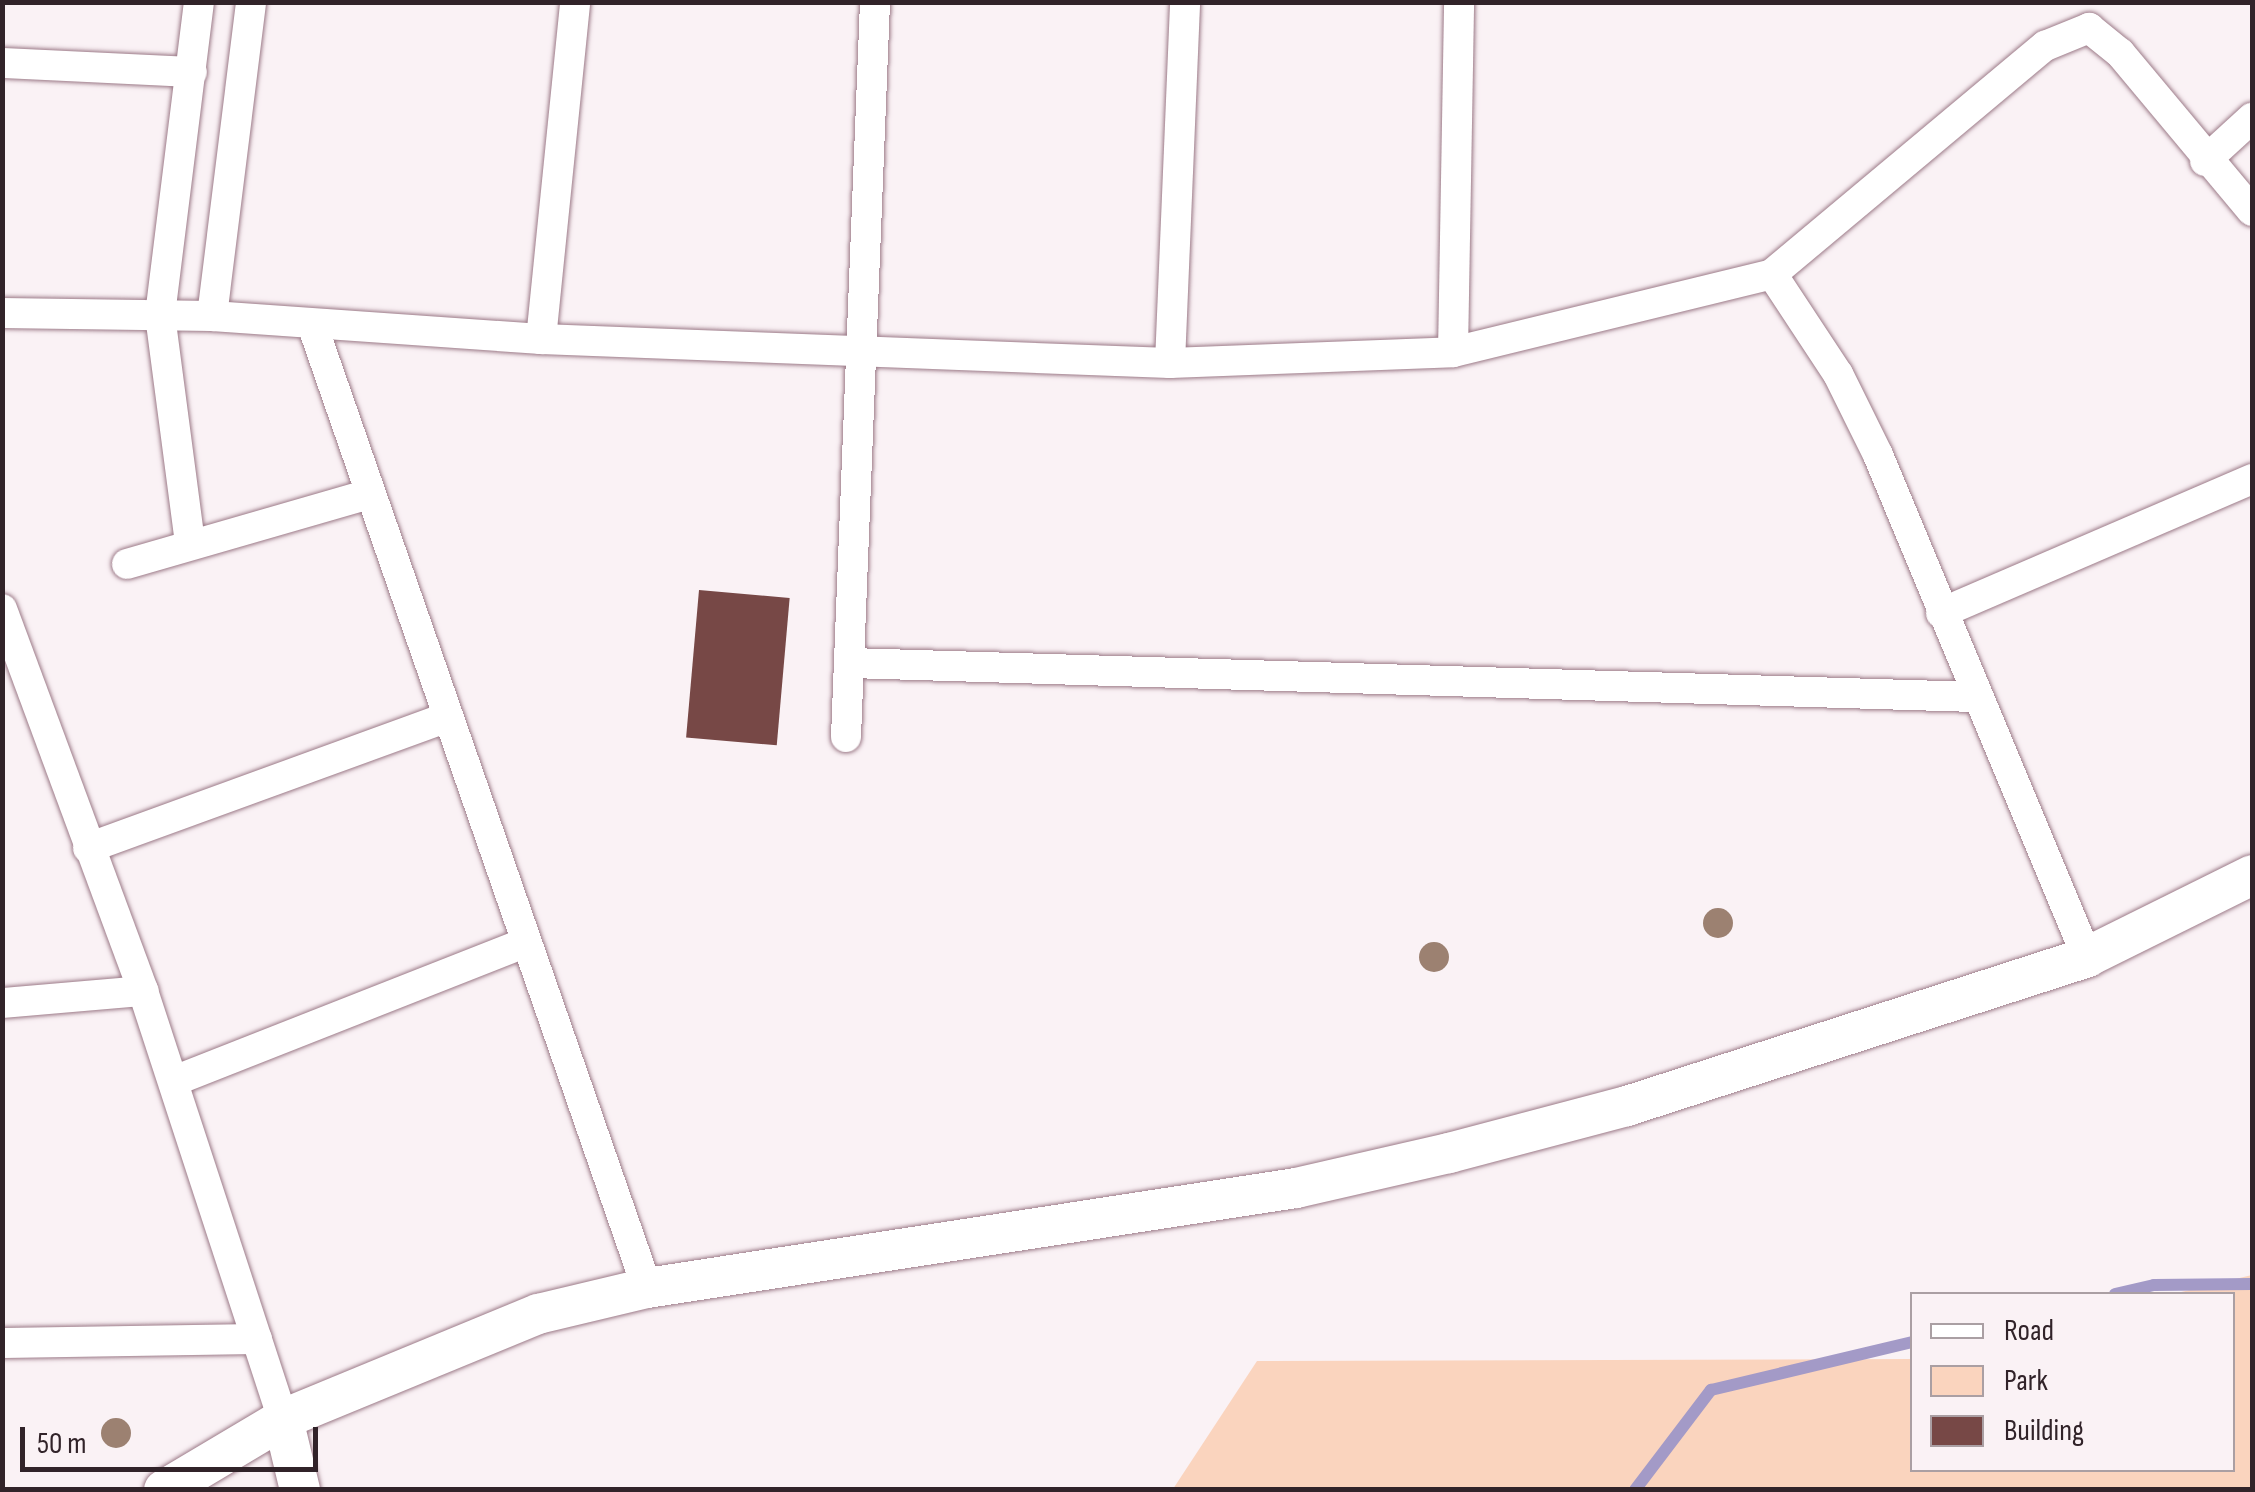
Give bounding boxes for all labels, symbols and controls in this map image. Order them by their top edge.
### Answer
legend [1910,1292,2235,1472]
text: Road [2004,1313,2054,1349]
text: Park [2004,1363,2048,1399]
scale bar [25,1407,322,1469]
text: Building [2004,1413,2084,1449]
text: 50 m [37,1426,86,1462]

